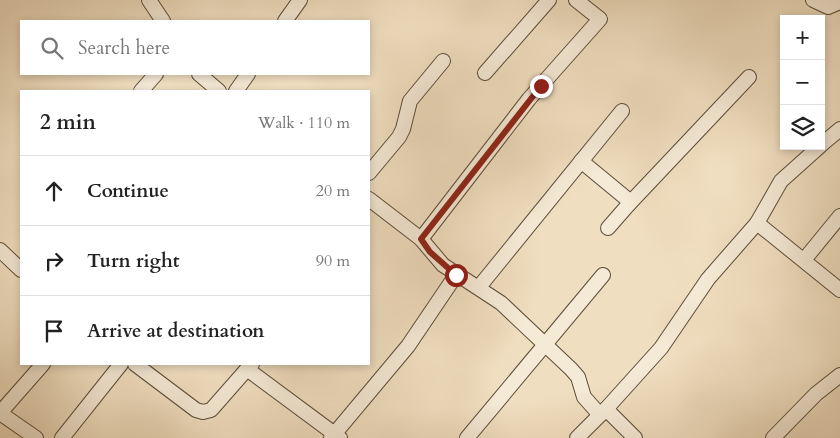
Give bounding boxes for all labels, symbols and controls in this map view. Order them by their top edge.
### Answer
map controls [780,15,825,150]
button: + [780,15,825,60]
search box [20,20,370,75]
icon: search [38,34,66,62]
text: Search here [78,35,170,61]
button: − [780,60,825,105]
route end [530,75,553,98]
button: layers [780,105,825,150]
text: 2 min [40,108,96,137]
text: Walk · 110 m [258,112,350,134]
icon: ahead [40,177,68,205]
text: Continue [87,178,169,204]
text: 20 m [316,180,350,202]
icon: right [40,247,68,275]
text: Turn right [87,248,179,274]
text: 90 m [316,250,350,272]
route start [445,264,468,287]
icon: arrive [40,317,68,345]
text: Arrive at destination [87,318,264,344]

